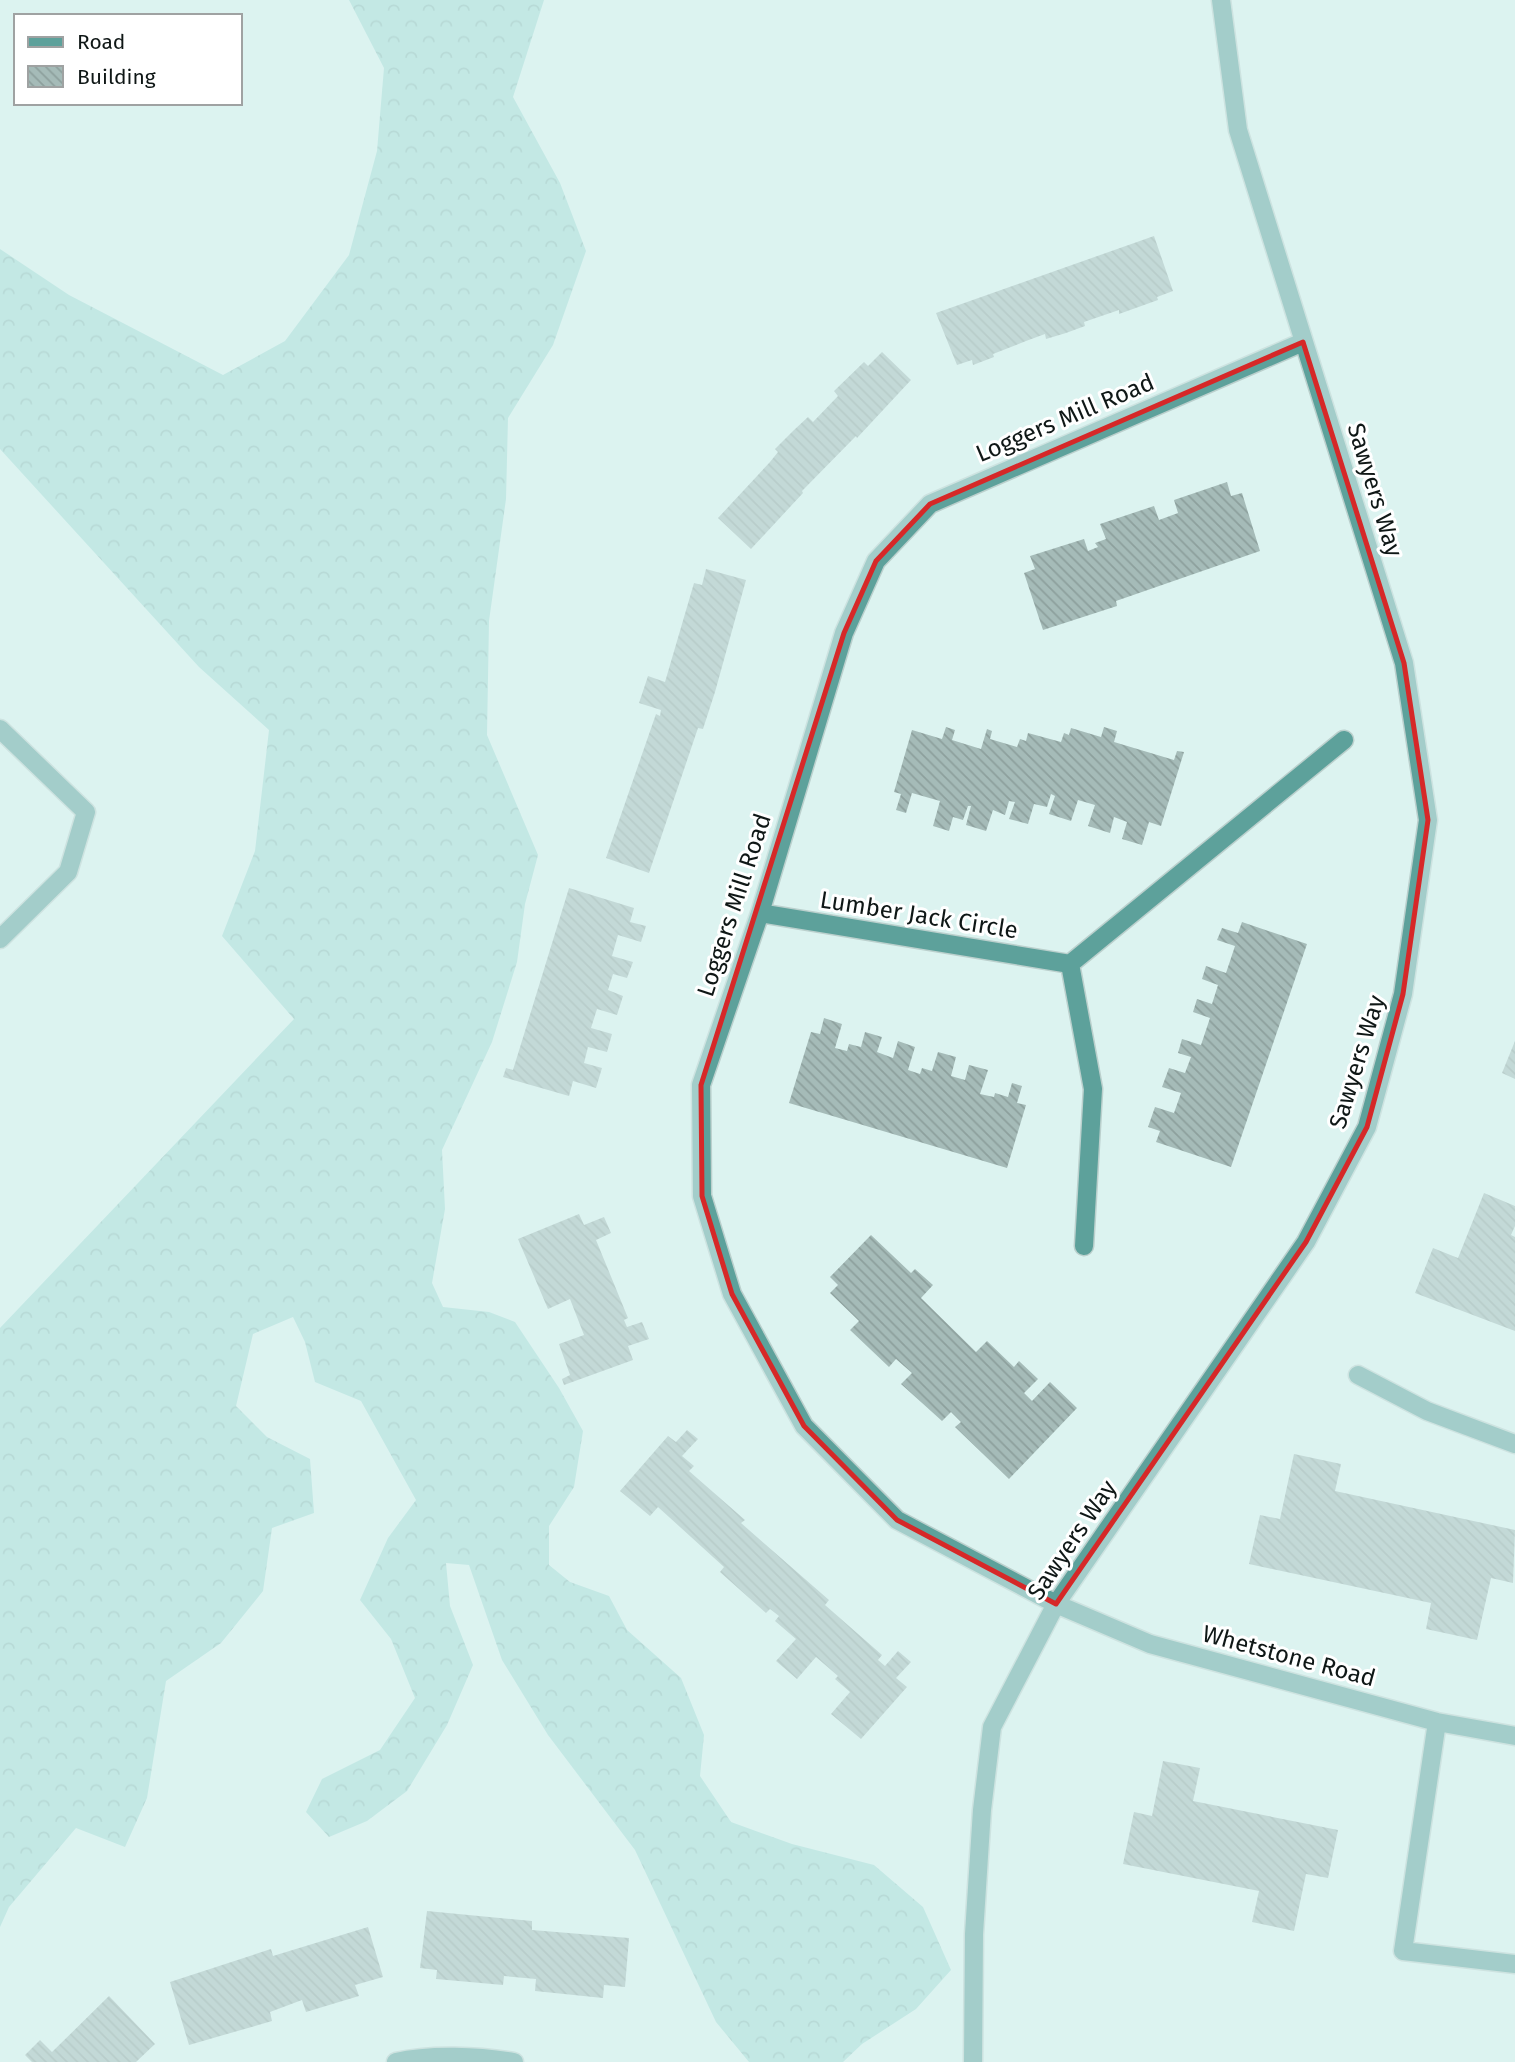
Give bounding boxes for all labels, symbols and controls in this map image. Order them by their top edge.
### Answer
legend [14,14,242,105]
text: Road [77,29,125,55]
text: Building [77,64,156,90]
street label: Loggers Mill Road [972,368,1158,468]
street label: Sawyers Way [1341,420,1409,560]
street label: Loggers Mill Road [691,810,777,1000]
street label: Lumber Jack Circle [818,886,1020,944]
street label: Sawyers Way [1323,992,1391,1132]
street label: Sawyers Way [1022,1475,1122,1605]
street label: Whetstone Road [1199,1619,1379,1693]

